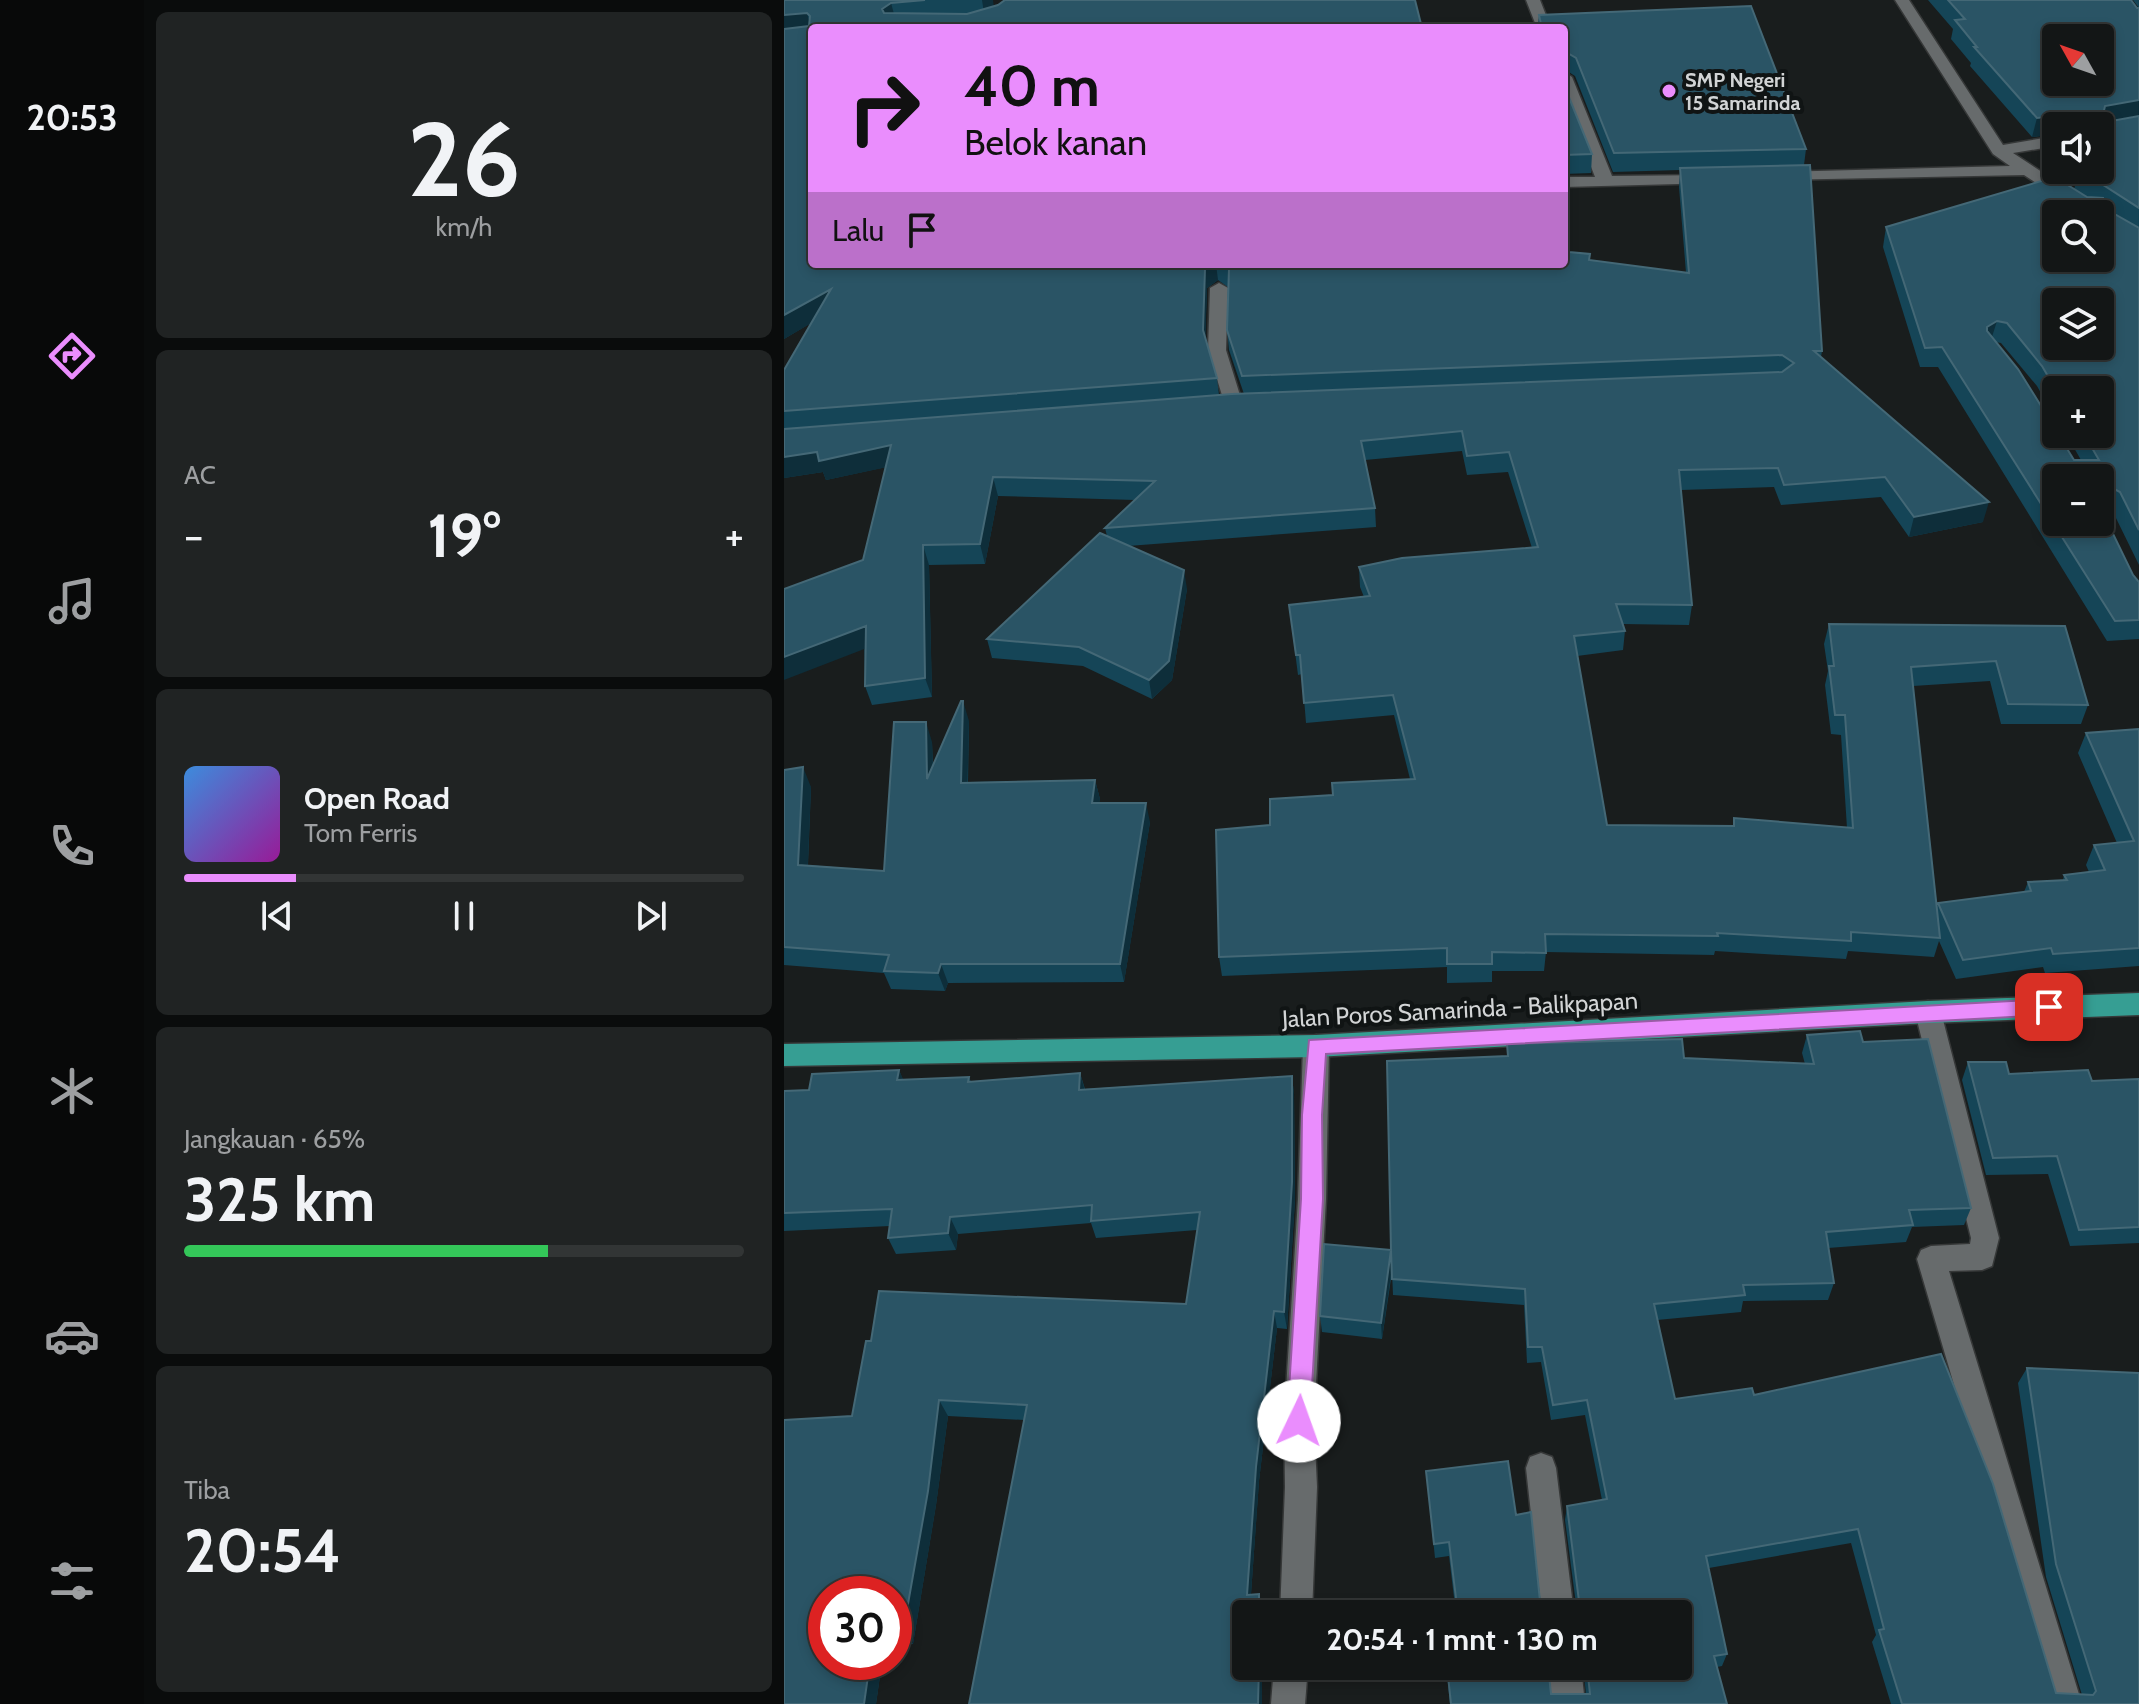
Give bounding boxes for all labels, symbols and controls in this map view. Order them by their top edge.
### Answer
north arrow [2042,24,2114,96]
map controls [2042,24,2114,536]
text: 40 m [964,52,1100,120]
icon: right [832,56,936,160]
place label: SMP Negeri 15 Samarinda [1685,68,1800,115]
marker: SMP Negeri 15 Samarinda [1660,82,1678,100]
text: 20:53 [26,95,118,139]
text: 26 [407,96,521,222]
button: sound [2042,112,2114,184]
text: Belok kanan [964,120,1147,164]
button: search [2042,200,2114,272]
icon: arrive [900,208,944,252]
text: km/h [436,211,492,243]
text: Lalu [832,212,884,249]
button: layers [2042,288,2114,360]
icon: directions [44,328,100,384]
button: + [2042,376,2114,448]
text: AC [184,459,216,491]
button: − [2042,464,2114,536]
text: 19° [427,499,501,572]
text: − [184,509,203,562]
text: + [725,509,744,562]
icon: music [44,573,100,629]
text: Open Road [304,780,450,817]
text: Tom Ferris [304,817,417,849]
icon: phone [44,818,100,874]
icon: previous [255,894,299,938]
icon: pause [442,894,486,938]
icon: next [629,894,673,938]
pin [2015,973,2083,1041]
icon: arrive [2027,985,2071,1029]
street label: Jalan Poros Samarinda - Balikpapan [1280,986,1639,1033]
icon: climate [44,1063,100,1119]
text: Jangkauan · 65% [184,1123,365,1155]
text: 325 km [184,1163,375,1236]
icon: car [44,1308,100,1364]
position arrow [1257,1379,1341,1463]
text: Tiba [184,1474,230,1506]
text: 20:54 [184,1514,341,1587]
icon: filters [44,1553,100,1609]
speed limit sign: 30 [808,1576,912,1680]
text: 20:54 · 1 mnt · 130 m [1326,1621,1598,1658]

